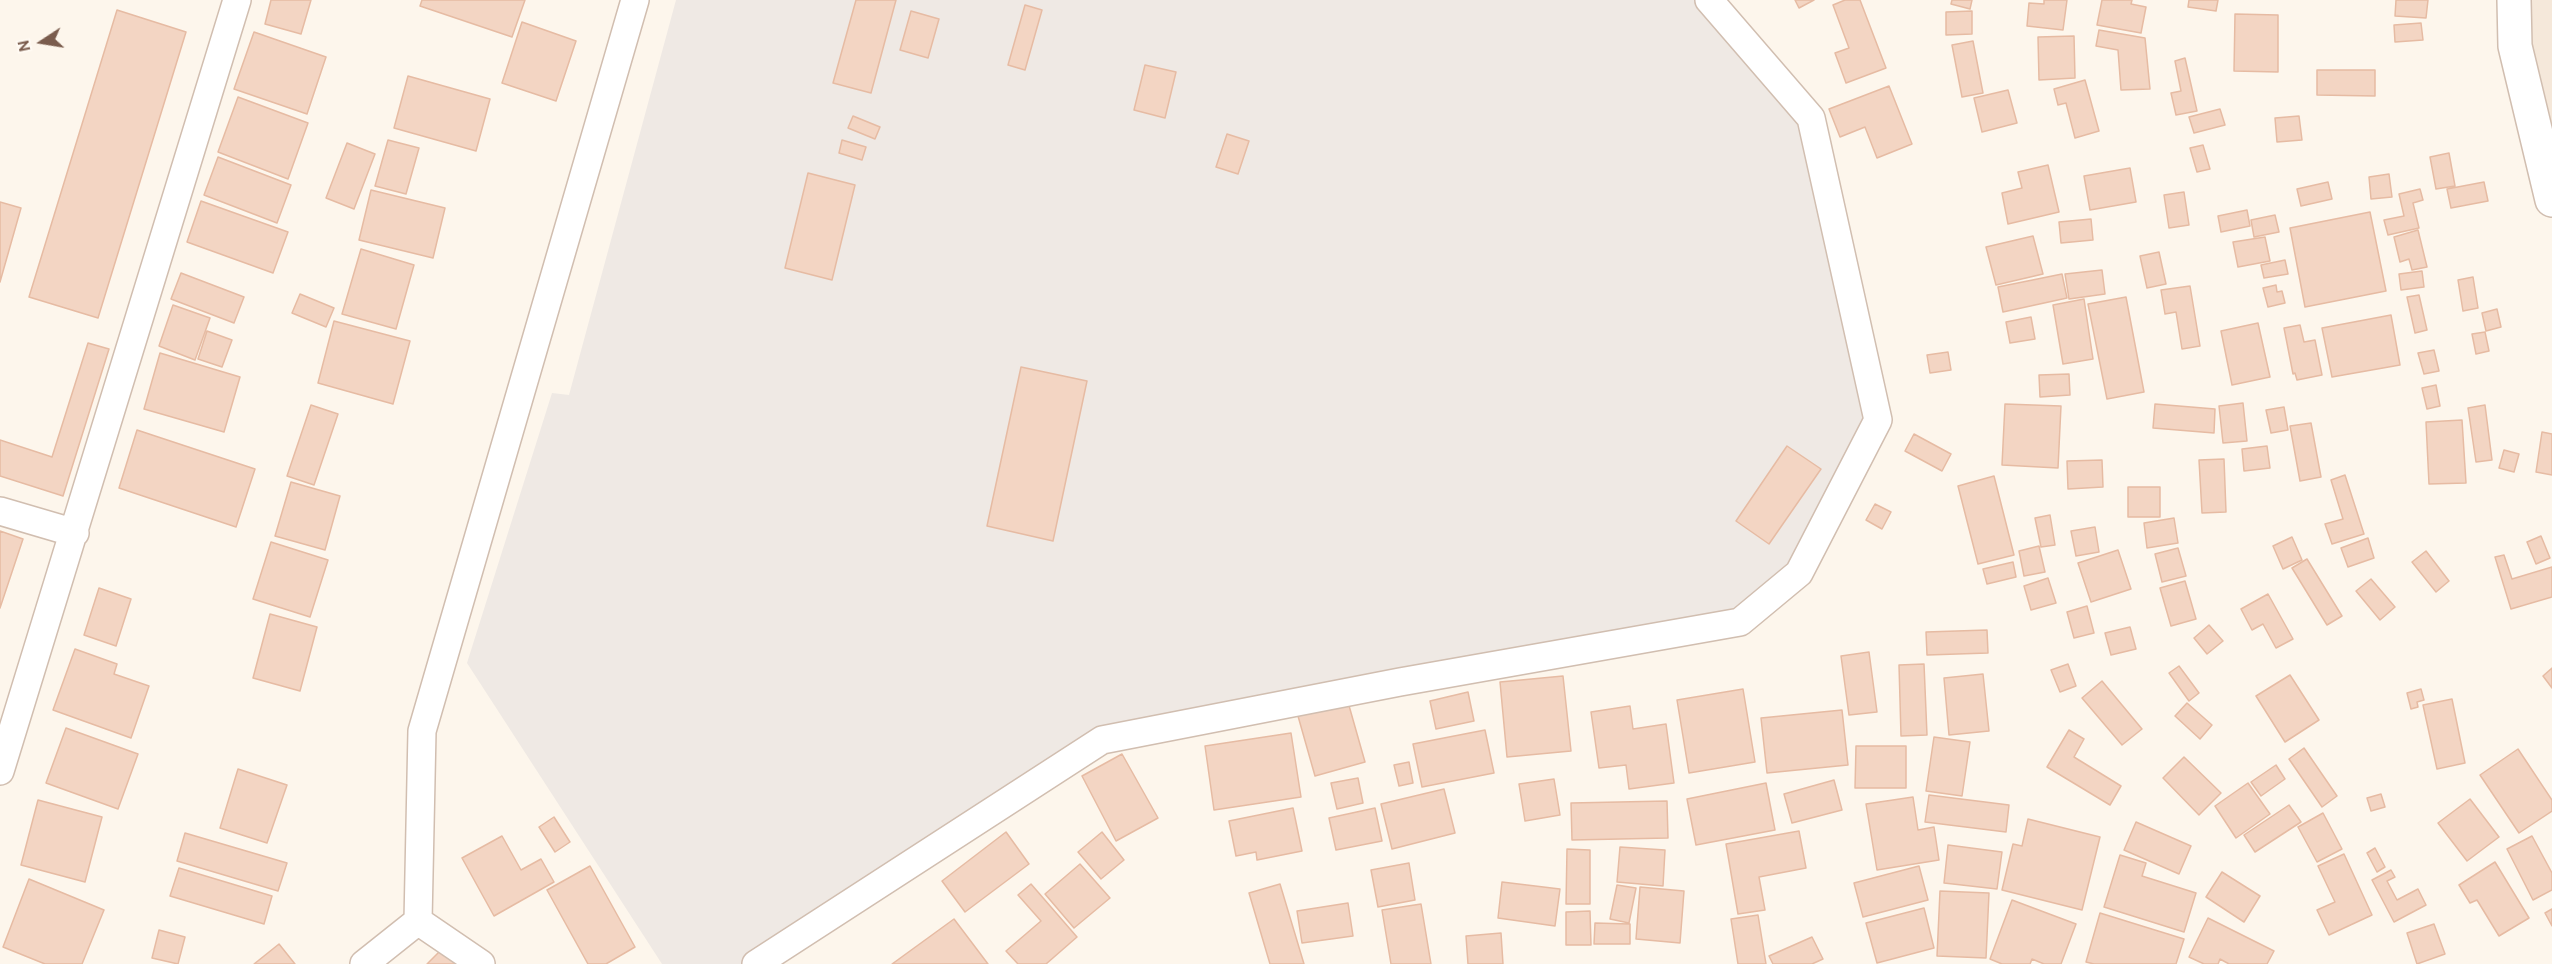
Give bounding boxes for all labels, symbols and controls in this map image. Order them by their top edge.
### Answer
north arrow [12,12,72,72]
text: N [13,38,34,53]

